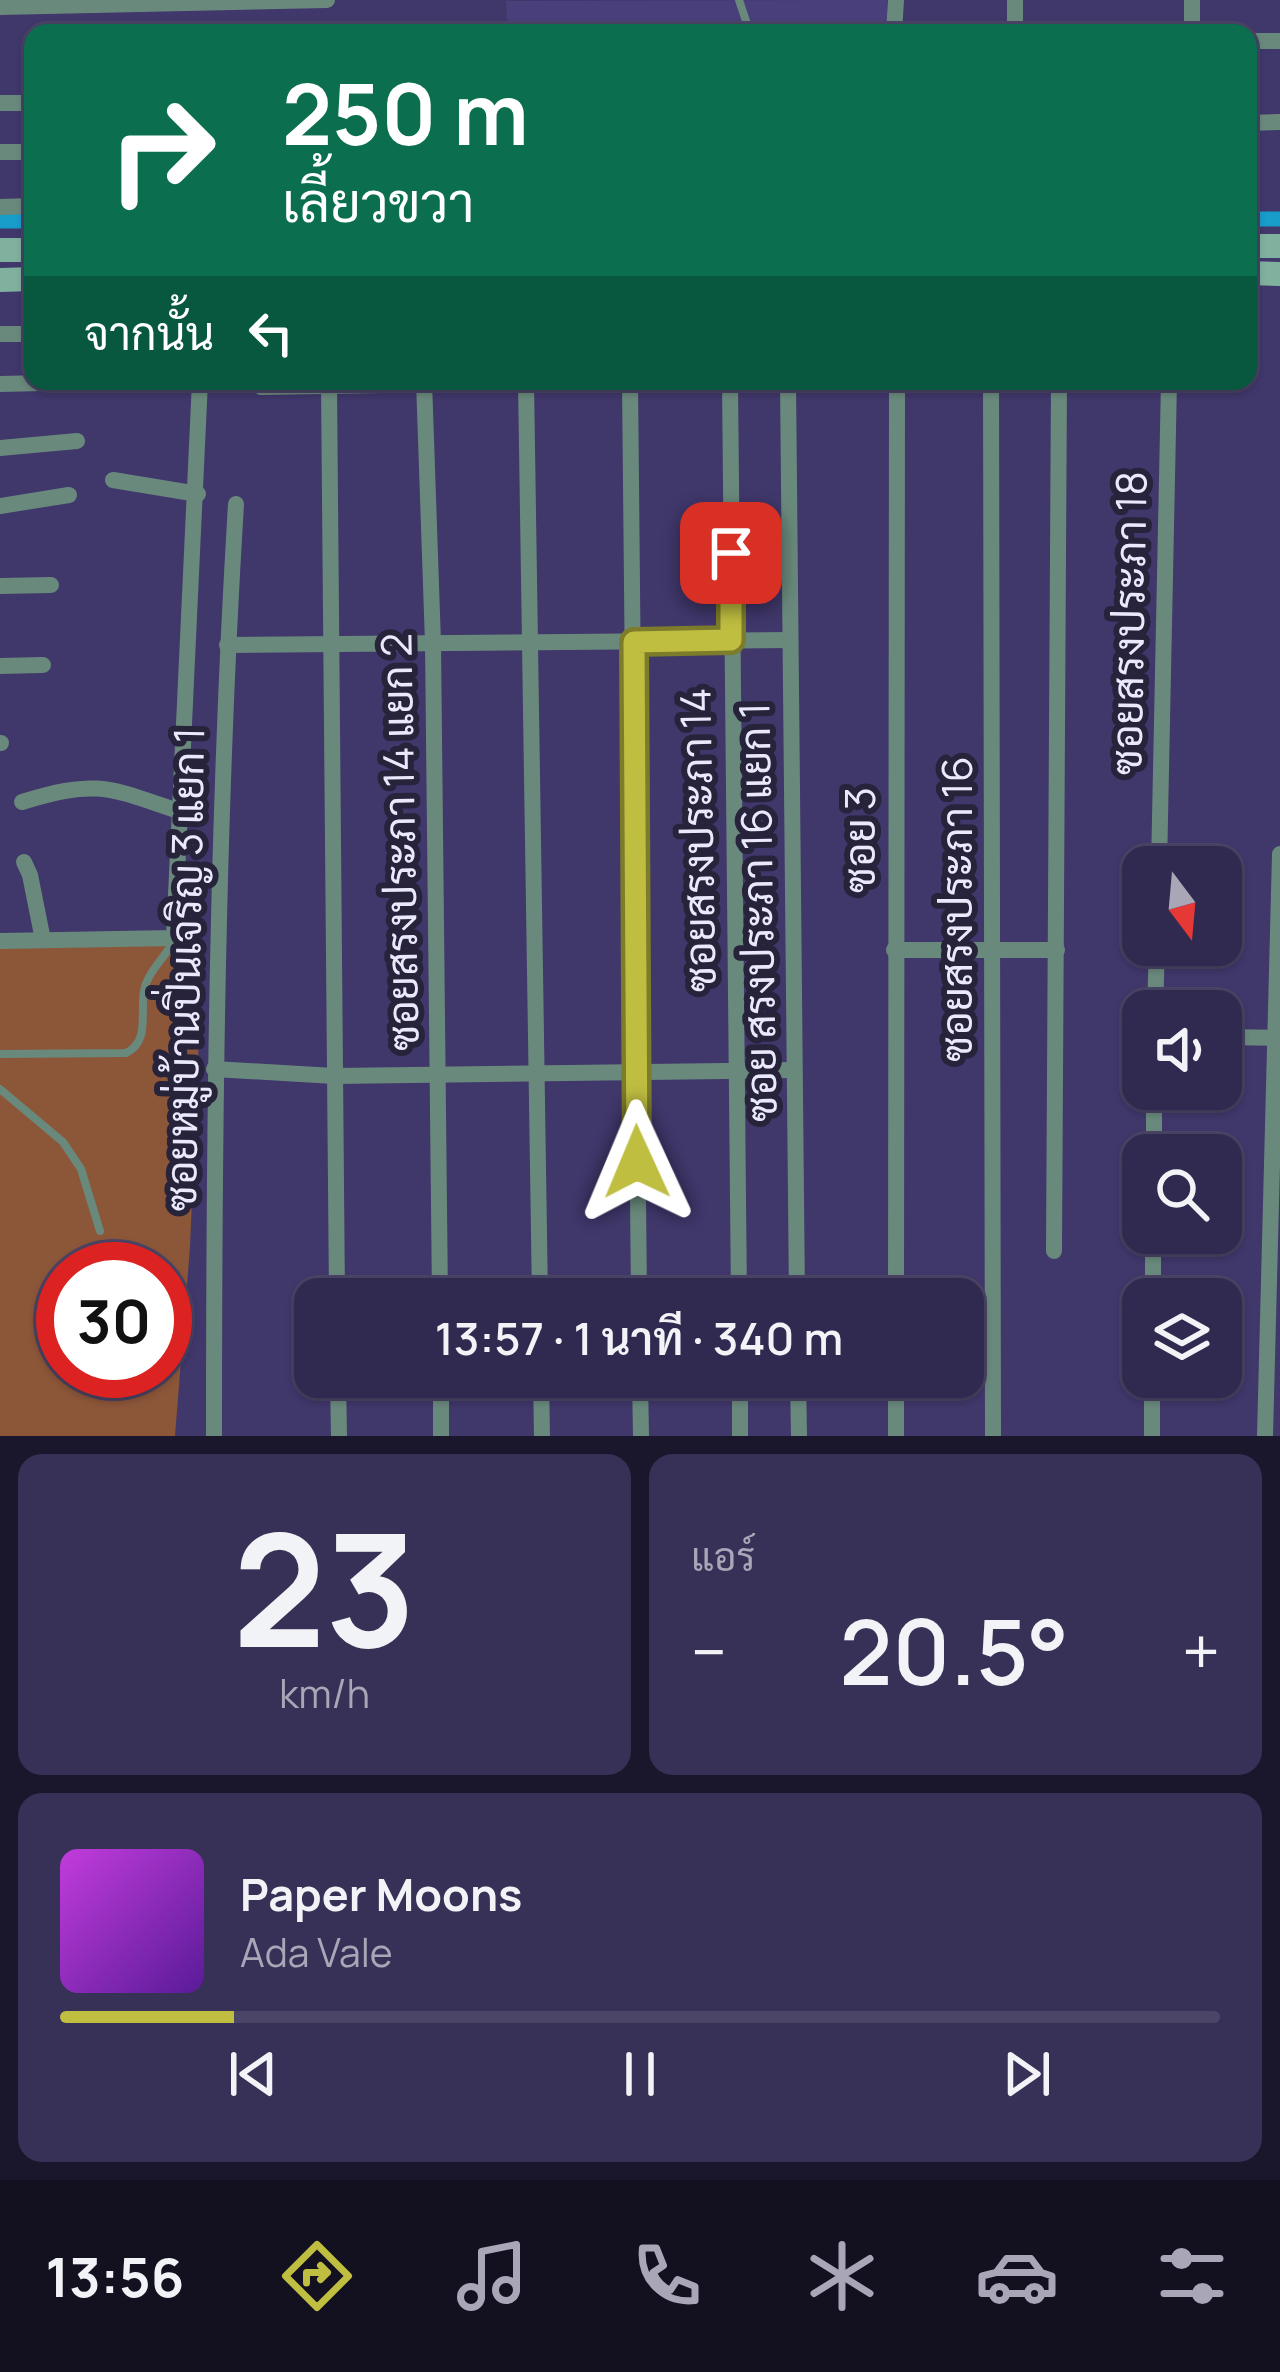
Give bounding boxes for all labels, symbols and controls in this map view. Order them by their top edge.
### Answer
text: 250 m [282,55,529,170]
icon: right [84,72,240,228]
text: เลี้ยวขวา [282,164,475,238]
icon: left [238,300,304,366]
text: จากนั้น [84,302,214,364]
street label: ซอยสรงประภา 18 [1096,471,1160,775]
pin [680,502,782,604]
icon: arrive [698,520,764,586]
street label: ซอยสรงประภา 14 แยก 2 [366,633,432,1051]
street label: ซอยสรงประภา 14 [665,687,729,993]
street label: ซอย สรงประภา 16 แยก 1 [724,702,790,1122]
street label: ซอยหมู่บ้านปิ่นเจริญ 3 แยก 1 [146,726,218,1212]
street label: ซอยสรงประภา 16 [927,756,985,1062]
street label: ซอย 3 [830,787,888,893]
north arrow [1122,846,1242,966]
map controls [1122,846,1242,1398]
button: sound [1122,990,1242,1110]
position arrow [574,1099,700,1225]
button: search [1122,1134,1242,1254]
speed limit sign: 30 [36,1242,192,1398]
button: layers [1122,1278,1242,1398]
text: 13:57 · 1 นาที · 340 m [435,1307,843,1369]
text: 23 [233,1481,416,1694]
text: แอร์ [691,1529,755,1583]
text: 20.5° [840,1589,1069,1712]
text: − [691,1606,727,1696]
text: + [1182,1606,1220,1696]
text: km/h [279,1666,370,1720]
text: Paper Moons [240,1863,522,1925]
text: Ada Vale [240,1925,393,1979]
icon: previous [220,2041,286,2107]
icon: pause [607,2041,673,2107]
icon: next [994,2041,1060,2107]
icon: directions [275,2234,359,2318]
icon: music [450,2234,534,2318]
icon: phone [625,2234,709,2318]
icon: climate [800,2234,884,2318]
icon: car [975,2234,1059,2318]
icon: filters [1150,2234,1234,2318]
text: 13:56 [46,2239,184,2313]

